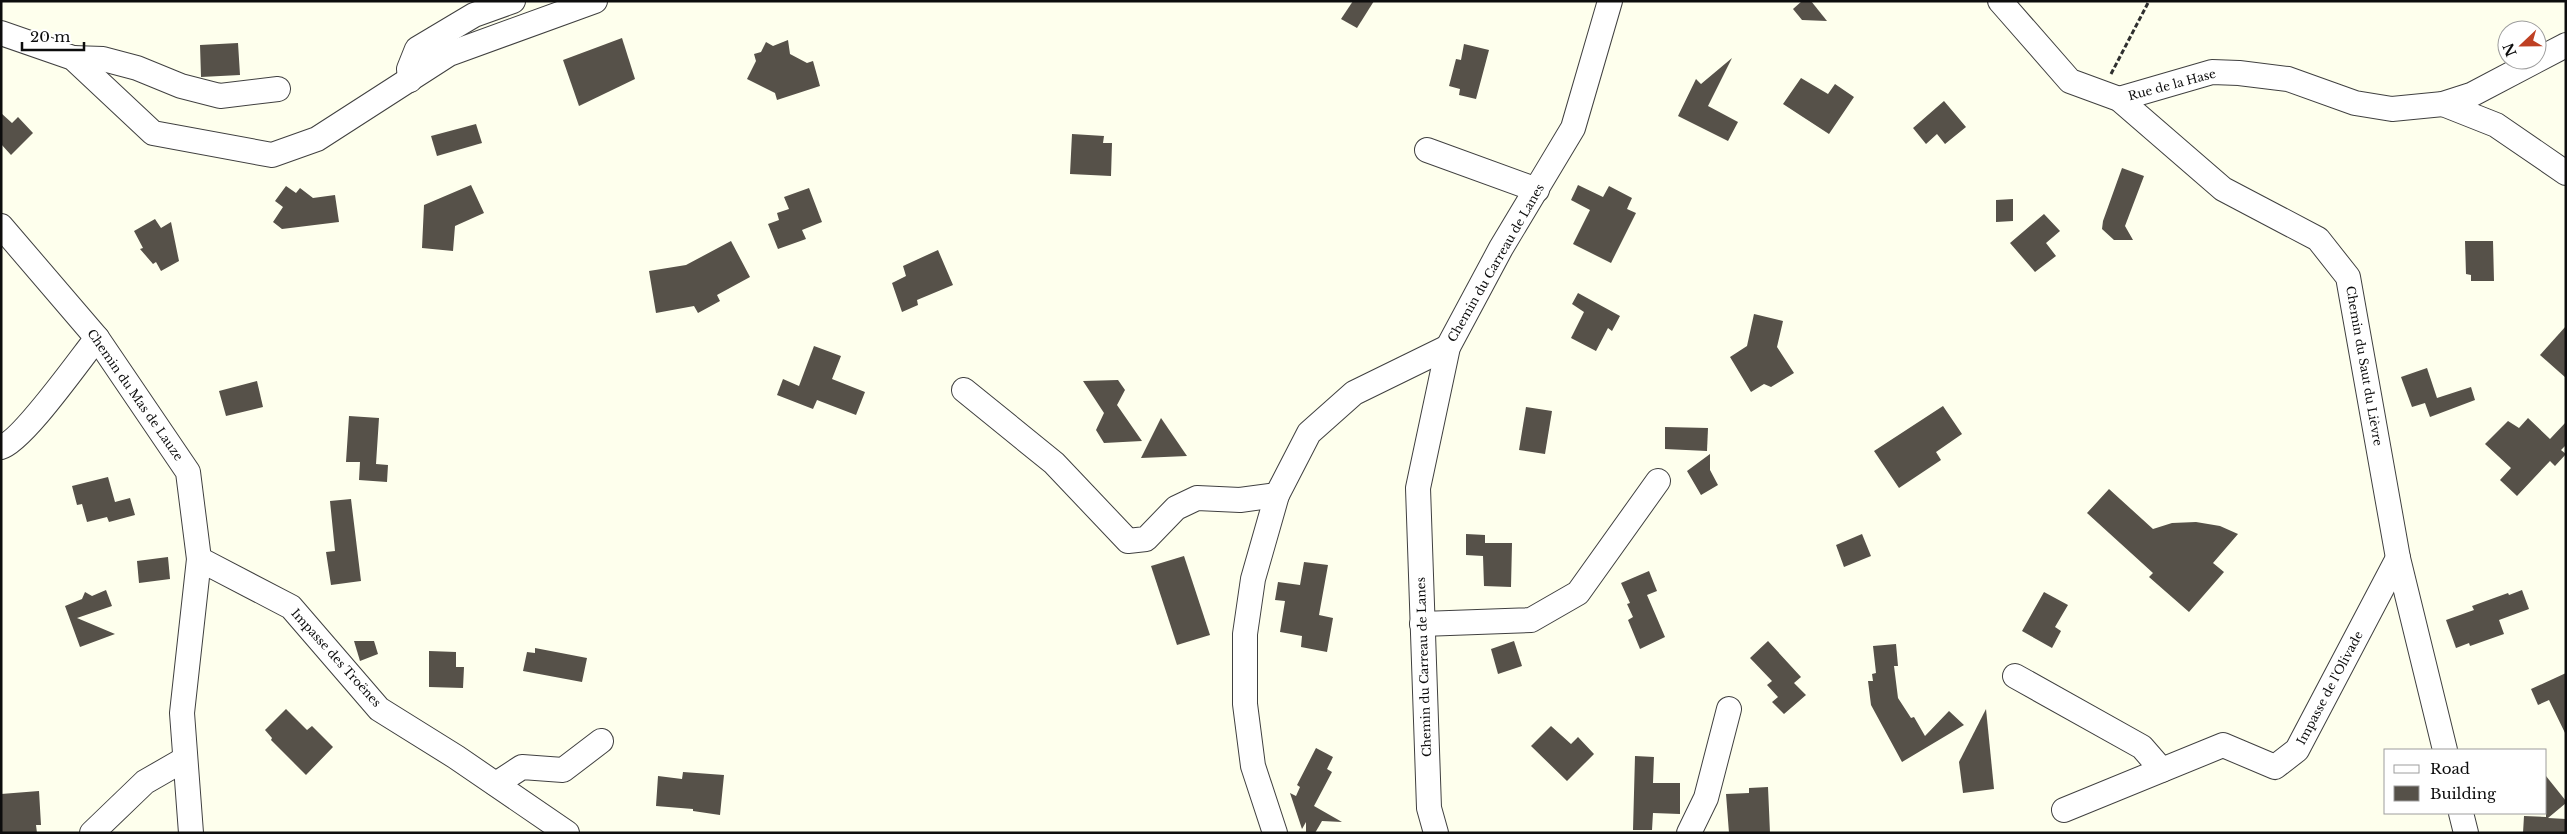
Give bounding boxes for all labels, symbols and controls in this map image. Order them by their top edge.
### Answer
scale bar [22,20,85,52]
north arrow [2497,20,2547,70]
text: 20 m [30,27,70,46]
text: N [2499,40,2521,59]
street label: Rue de la Hase [2126,66,2217,103]
street label: Chemin du Carreau de Lanes [1444,181,1547,344]
street label: Chemin du Saut du Lièvre [2343,285,2386,447]
street label: Chemin du Mas de Lauze [84,326,187,463]
street label: Chemin du Carreau de Lanes [1413,577,1434,757]
street label: Impasse des Troënes [288,605,384,710]
street label: Impasse de l'Olivade [2293,628,2366,747]
legend [2384,749,2547,814]
text: Road [2430,759,2470,778]
text: Building [2430,784,2497,803]

